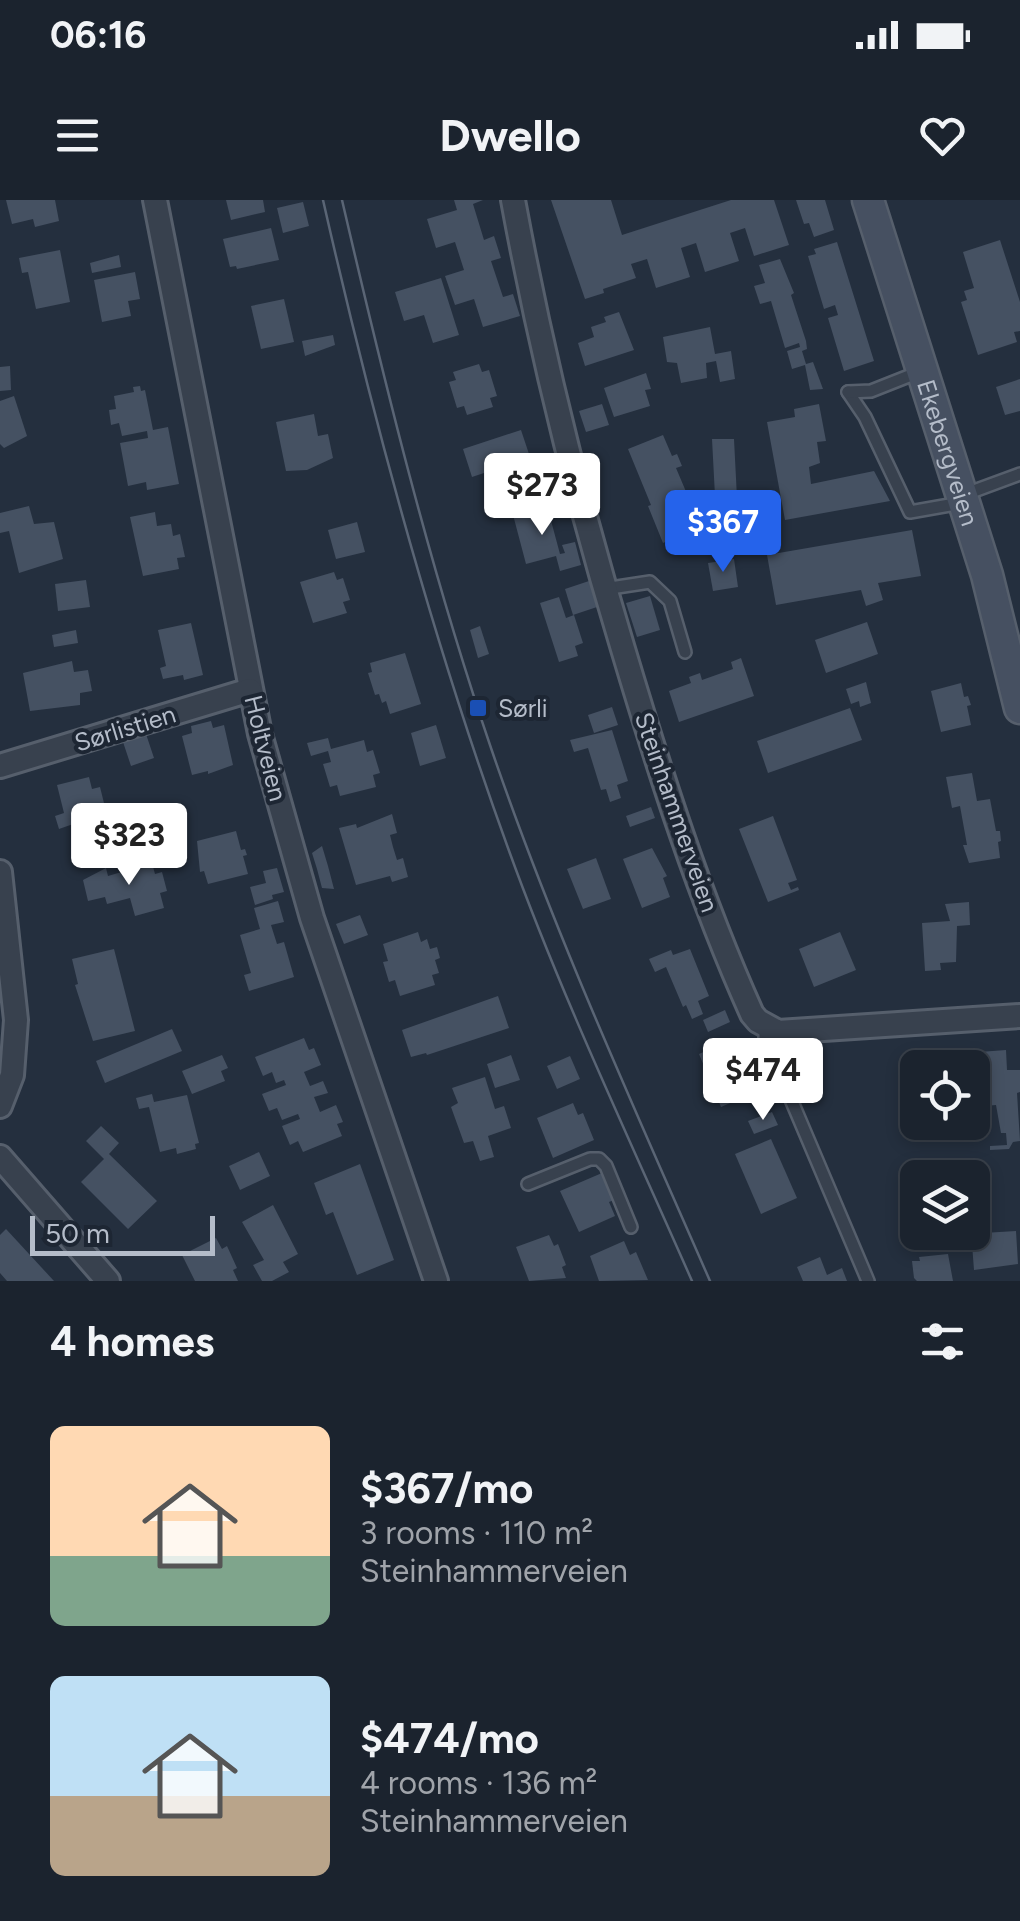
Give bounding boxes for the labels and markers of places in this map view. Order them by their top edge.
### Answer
pin: $273 [483,453,601,538]
pin: $367 [664,490,782,575]
place label: Sørli [498,693,548,723]
marker: Sørli [467,697,489,719]
pin: $323 [70,803,188,888]
pin: $474 [704,1038,822,1123]

